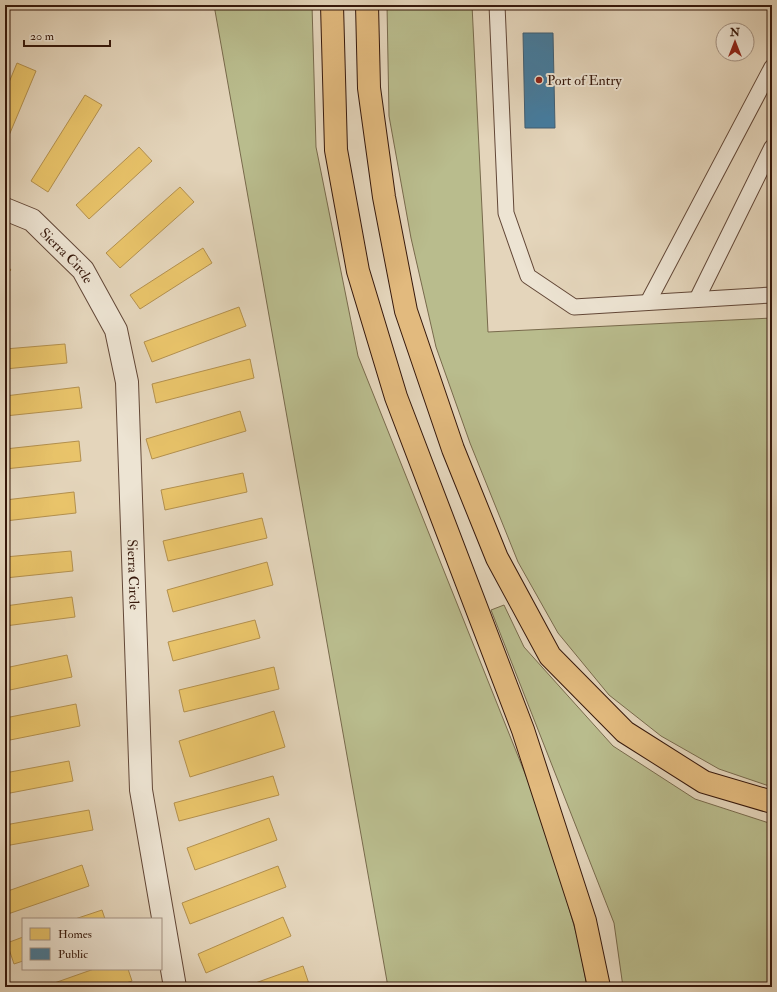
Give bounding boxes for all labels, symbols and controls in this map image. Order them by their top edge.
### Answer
scale bar [24,22,110,48]
north arrow [715,22,755,62]
text: N [729,26,741,39]
text: 20 m [30,29,55,44]
place label: Port of Entry [547,72,622,90]
marker: Port of Entry [534,75,544,85]
street label: Sierra Circle [36,224,97,286]
street label: Sierra Circle [123,539,143,610]
legend [22,918,162,970]
text: Homes [58,927,92,942]
text: Public [58,947,88,962]

